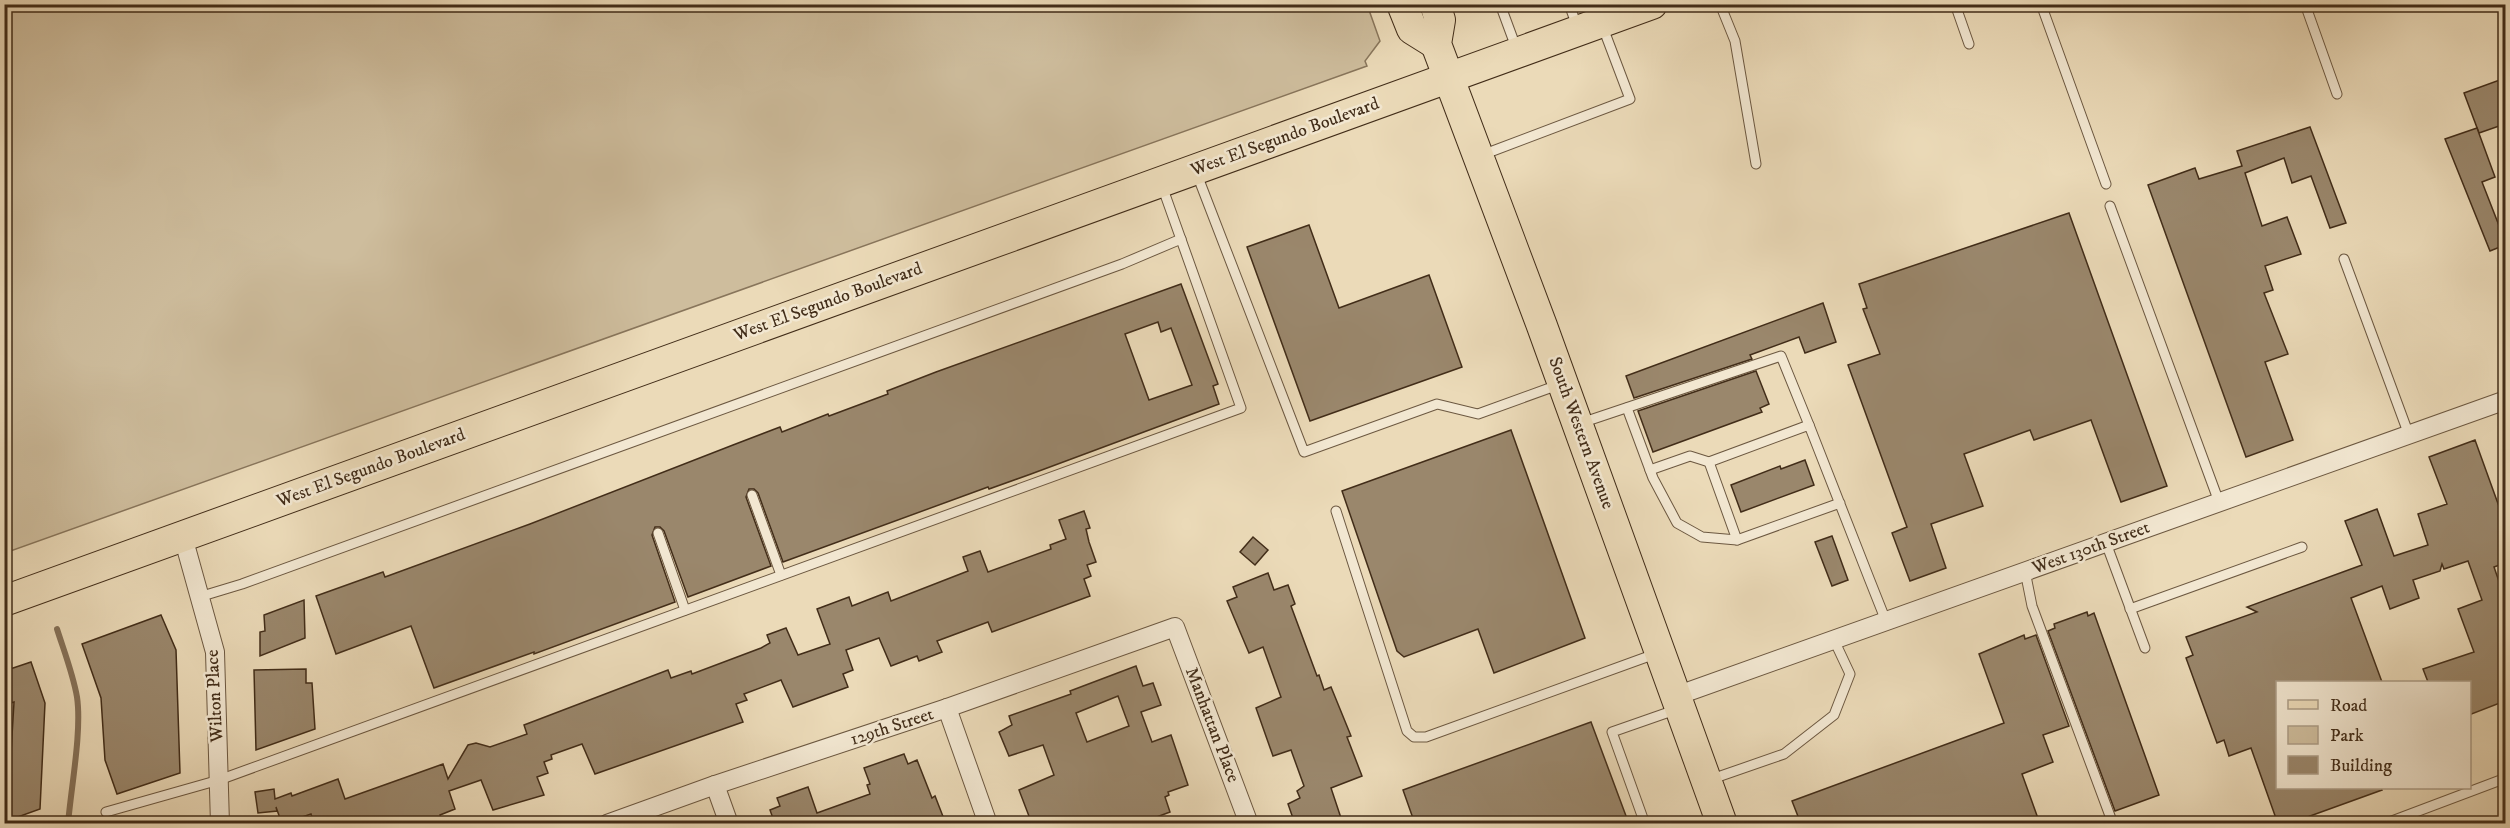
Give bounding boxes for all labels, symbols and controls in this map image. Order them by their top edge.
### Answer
street label: West El Segundo Boulevard [1187,93,1382,182]
street label: West El Segundo Boulevard [730,258,925,347]
street label: South Western Avenue [1543,354,1619,512]
street label: West El Segundo Boulevard [273,424,468,513]
street label: West 130th Street [2028,516,2153,580]
street label: Wilton Place [202,649,228,744]
street label: Manhattan Place [1180,664,1244,786]
legend [2276,681,2471,789]
text: Road [2330,695,2367,717]
street label: 129th Street [848,703,937,751]
text: Park [2330,725,2364,747]
text: Building [2330,755,2392,777]

